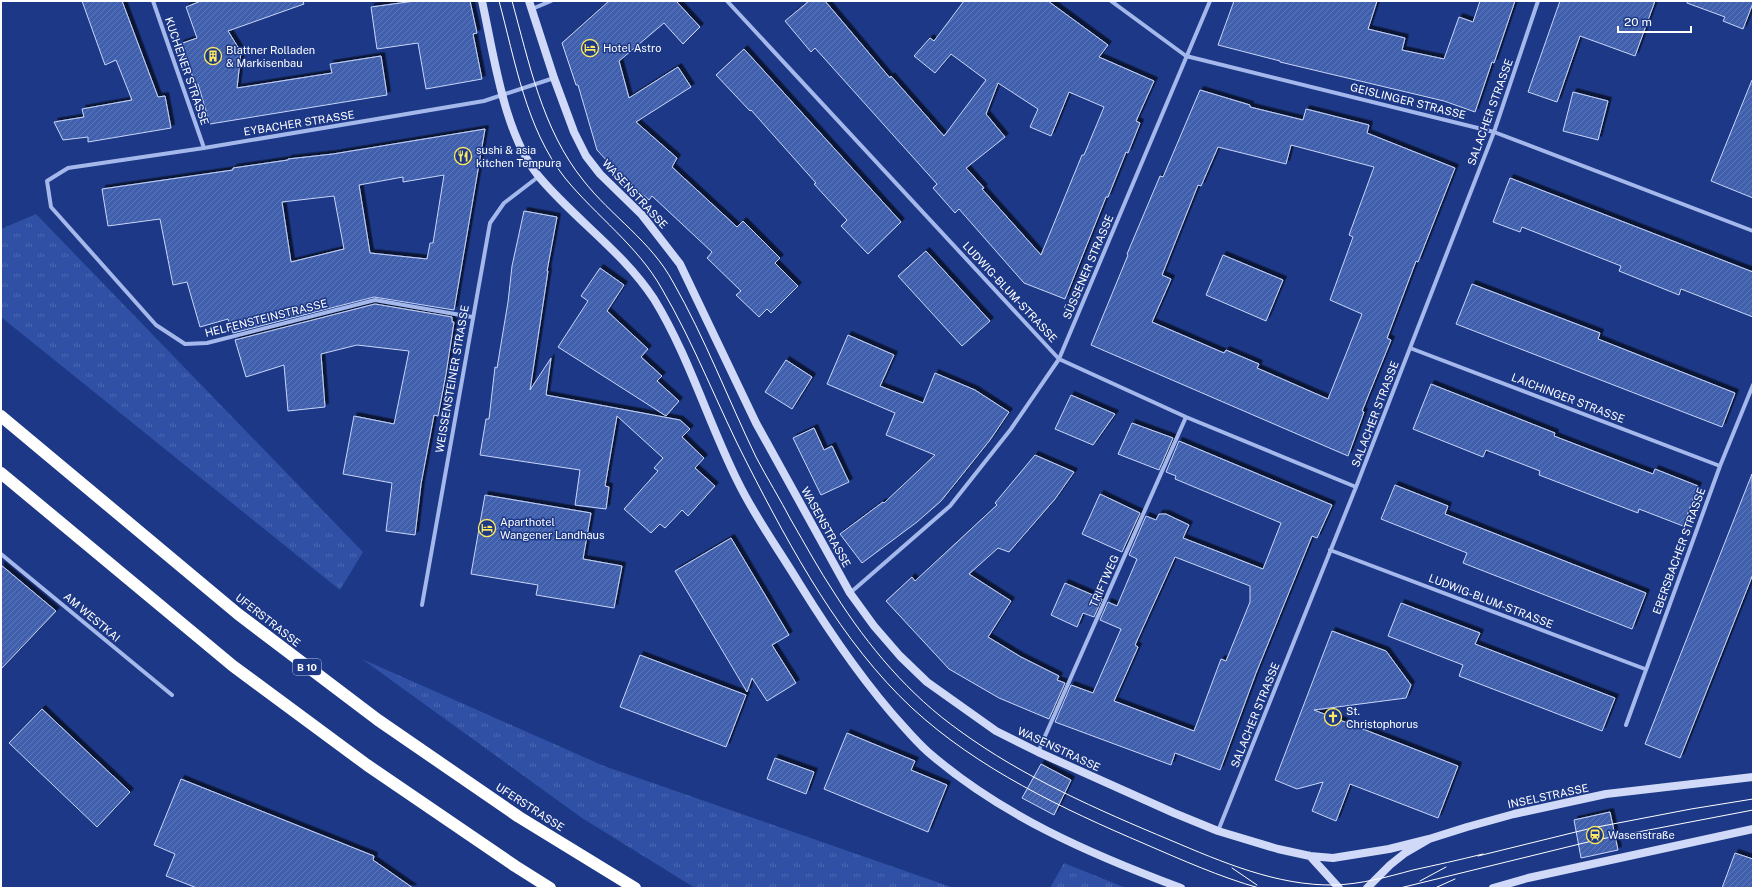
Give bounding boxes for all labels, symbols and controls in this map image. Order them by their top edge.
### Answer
scale bar [1618,8,1691,34]
street label: KUCHENER STRASSE [163,15,211,127]
text: 20 m [1624,15,1652,29]
hotel icon: Hotel Astro [580,38,600,58]
place label: Hotel Astro [603,42,661,54]
place label: Blattner Rolladen & Markisenbau [226,44,315,69]
building icon: Blattner Rolladen & Markisenbau [203,46,223,66]
street label: SALACHER STRASSE [1465,57,1515,167]
street label: GEISLINGER STRASSE [1349,81,1467,121]
street label: EYBACHER STRASSE [243,108,355,138]
place label: sushi & asia kitchen Tempura [476,144,561,169]
restaurant icon: sushi & asia kitchen Tempura [453,146,473,166]
street label: WASENSTRASSE [600,157,670,231]
street label: SÜSSENER STRASSE [1060,212,1116,321]
street label: LUDWIG-BLUM-STRASSE [960,240,1060,345]
street label: HELFENSTEINSTRASSE [203,297,329,339]
street label: WEISSENSTEINER STRASSE [433,304,471,454]
street label: SALACHER STRASSE [1349,359,1401,469]
street label: LAICHINGER STRASSE [1510,371,1626,425]
street label: WASENSTRASSE [799,485,853,569]
street label: EBERSBACHER STRASSE [1650,486,1708,616]
place label: Aparthotel Wangener Landhaus [500,516,605,541]
hotel icon: Aparthotel Wangener Landhaus [477,518,497,538]
street label: TRIFTWEG [1087,553,1121,609]
street label: LUDWIG-BLUM-STRASSE [1427,572,1555,630]
street label: AM WESTKAI [61,590,123,644]
street label: UFERSTRASSE [233,591,303,649]
road number: B 10 [293,659,321,675]
street label: SALACHER STRASSE [1228,660,1282,769]
place label: St. Christophorus [1346,705,1419,730]
church icon: St. Christophorus [1323,707,1343,727]
street label: WASENSTRASSE [1016,725,1102,773]
street label: UFERSTRASSE [494,781,566,834]
street label: INSELSTRASSE [1506,782,1590,810]
station icon: Wasenstraße [1585,825,1605,845]
place label: Wasenstraße [1608,829,1675,841]

